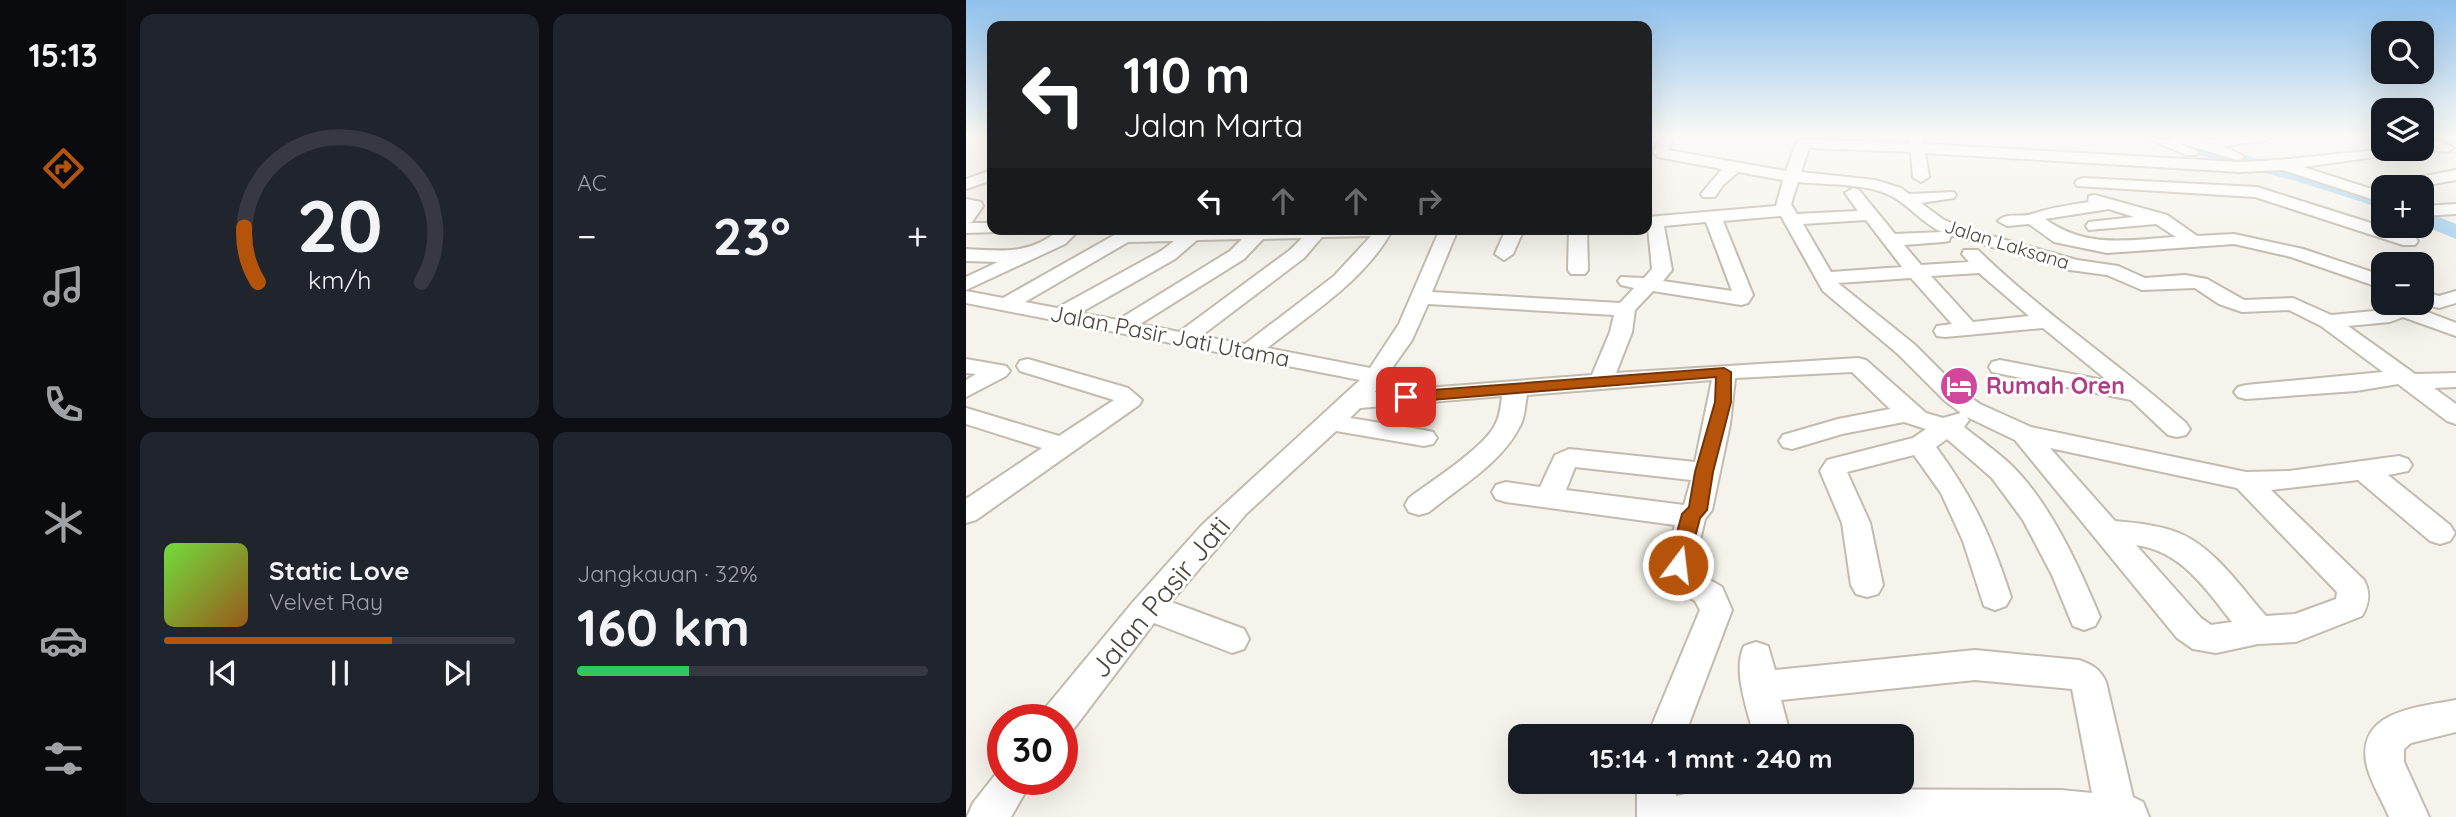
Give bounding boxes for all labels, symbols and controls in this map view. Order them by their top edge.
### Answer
map controls [2371,21,2434,315]
button: search [2371,21,2434,84]
text: 15:13 [28,35,98,75]
text: 110 m [1123,44,1250,105]
icon: left [1008,49,1099,140]
button: layers [2371,98,2434,161]
text: Jalan Marta [1123,105,1303,145]
icon: directions [39,144,88,193]
text: AC [577,168,607,197]
button: + [2371,175,2434,238]
text: 20 [296,179,383,270]
icon: left [1191,182,1229,220]
icon: ahead [1264,182,1302,220]
icon: ahead [1337,182,1375,220]
icon: right [1410,182,1448,220]
text: 23° [713,203,791,268]
text: − [577,212,597,260]
text: + [907,212,928,260]
street label: Jalan Laksana [1942,214,2072,274]
button: − [2371,252,2434,315]
icon: music [39,262,88,311]
text: km/h [308,264,371,295]
street label: Jalan Pasir Jati Utama [1048,298,1292,373]
hotel icon: Rumah Oren [1938,365,1980,407]
pin [1376,367,1436,427]
place label: Rumah Oren [1986,371,2125,400]
icon: arrive [1387,378,1425,416]
icon: phone [39,380,88,429]
icon: climate [39,498,88,547]
street label: Jalan Pasir Jati [1082,509,1237,684]
position arrow [1641,528,1715,602]
text: Static Love [269,554,410,587]
text: Jangkauan · 32% [577,559,758,588]
text: Velvet Ray [269,587,383,616]
text: 160 km [577,594,750,659]
icon: car [39,616,88,665]
icon: previous [204,654,242,692]
icon: pause [321,654,359,692]
icon: next [438,654,476,692]
speed limit sign: 30 [987,704,1078,795]
icon: filters [39,734,88,783]
text: 15:14 · 1 mnt · 240 m [1589,742,1833,775]

